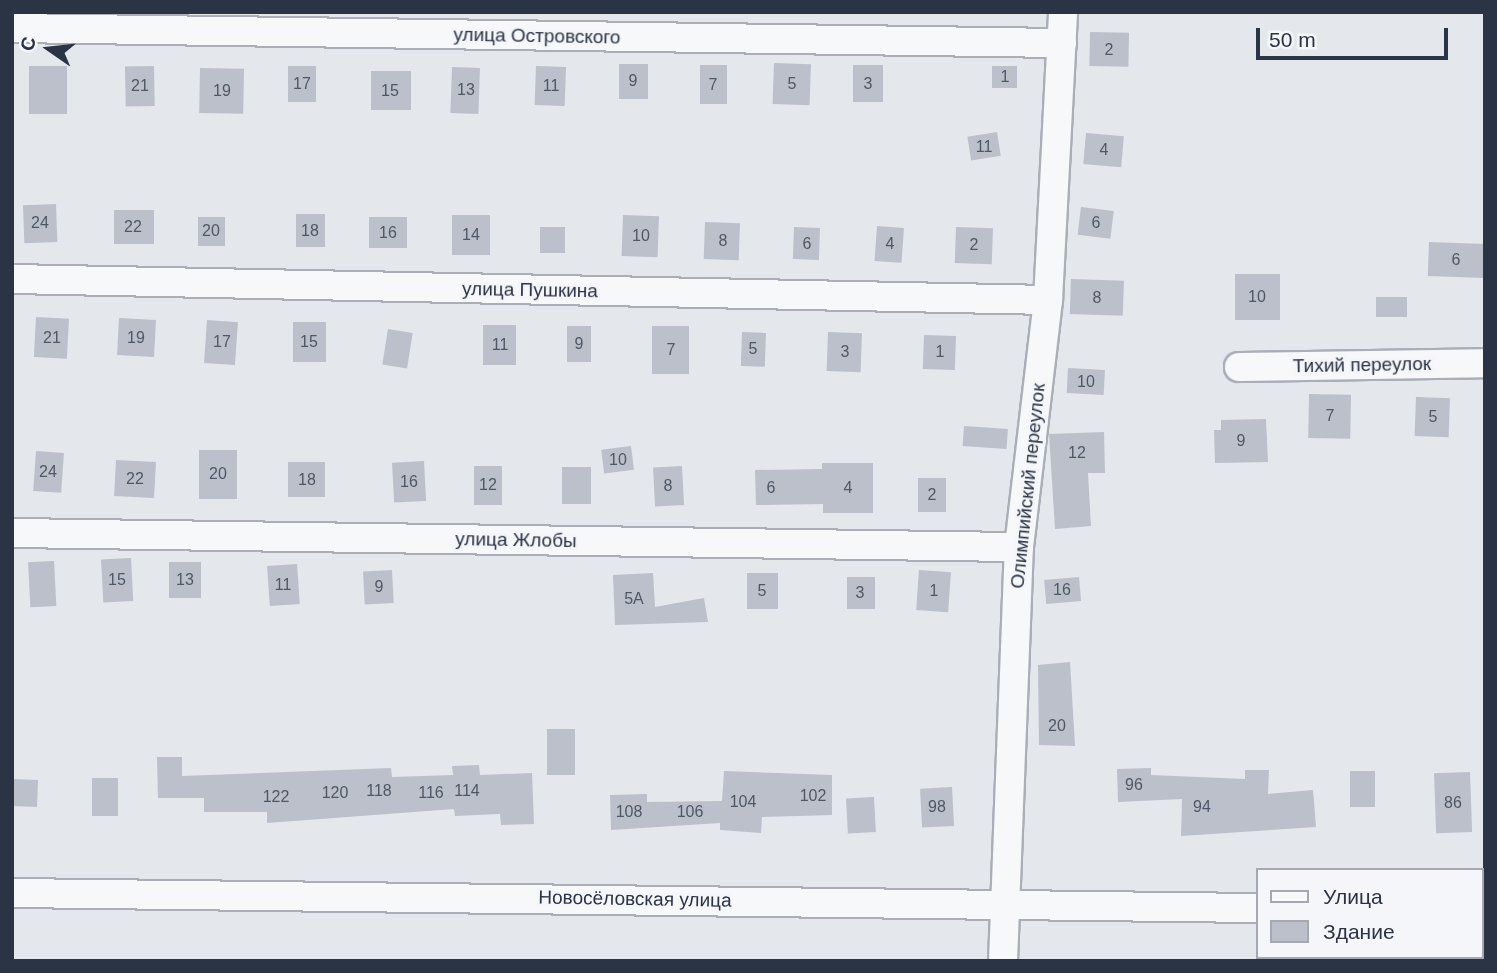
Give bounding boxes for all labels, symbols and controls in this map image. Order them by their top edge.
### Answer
north arrow [14,14,84,84]
scale bar [1259,14,1452,58]
street label: улица Островского [453,23,621,49]
text: 50 m [1269,28,1316,51]
text: С [16,35,40,53]
house number: 2 [1105,40,1113,60]
house number: 1 [1001,67,1009,87]
house number: 9 [629,71,637,91]
house number: 17 [293,74,311,94]
house number: 5 [788,74,796,94]
house number: 3 [864,74,872,94]
house number: 7 [709,75,717,95]
house number: 21 [131,76,149,96]
house number: 11 [543,76,559,96]
house number: 13 [457,80,475,100]
house number: 19 [213,81,231,101]
house number: 15 [381,81,399,101]
house number: 11 [976,137,992,157]
house number: 4 [1100,140,1108,160]
house number: 24 [31,213,49,233]
house number: 6 [1092,213,1100,233]
house number: 22 [124,217,142,237]
house number: 20 [202,221,220,241]
house number: 18 [301,221,319,241]
house number: 16 [379,223,397,243]
house number: 14 [462,225,480,245]
house number: 10 [632,226,650,246]
house number: 8 [719,231,727,251]
house number: 6 [803,234,811,254]
house number: 4 [886,234,894,254]
house number: 2 [970,235,978,255]
house number: 6 [1452,250,1460,270]
street label: улица Пушкина [462,277,598,303]
house number: 10 [1248,287,1266,307]
house number: 8 [1093,288,1101,308]
house number: 21 [43,328,61,348]
house number: 19 [127,328,145,348]
house number: 17 [213,332,231,352]
house number: 15 [300,332,318,352]
house number: 9 [575,334,583,354]
house number: 11 [492,335,508,355]
house number: 5 [749,339,757,359]
house number: 7 [667,340,675,360]
house number: 3 [841,342,849,362]
house number: 1 [936,342,944,362]
street label: Тихий переулок [1293,352,1431,378]
house number: 10 [1077,372,1095,392]
street label: Олимпийский переулок [1006,382,1050,590]
house number: 7 [1326,406,1334,426]
house number: 5 [1429,407,1437,427]
house number: 9 [1237,431,1245,451]
house number: 12 [1068,443,1086,463]
house number: 10 [609,450,627,470]
house number: 24 [39,462,57,482]
house number: 20 [209,464,227,484]
house number: 22 [126,469,144,489]
house number: 18 [298,470,316,490]
house number: 16 [400,472,418,492]
house number: 12 [479,475,497,495]
house number: 8 [664,476,672,496]
house number: 6 [767,478,775,498]
house number: 4 [844,478,852,498]
house number: 2 [928,485,936,505]
street label: улица Жлобы [455,528,577,552]
house number: 15 [108,570,126,590]
house number: 13 [176,570,194,590]
house number: 11 [275,575,291,595]
house number: 9 [375,577,383,597]
house number: 16 [1053,580,1071,600]
house number: 5 [758,581,766,601]
house number: 1 [930,581,938,601]
house number: 3 [856,583,864,603]
house number: 5А [624,589,644,609]
house number: 20 [1048,716,1066,736]
house number: 96 [1125,775,1143,795]
house number: 118 [366,781,392,801]
house number: 114 [454,781,480,801]
house number: 120 [322,783,348,803]
house number: 116 [418,783,444,803]
house number: 102 [800,786,826,806]
house number: 122 [263,787,289,807]
house number: 104 [730,792,756,812]
house number: 86 [1444,793,1462,813]
house number: 98 [928,797,946,817]
house number: 94 [1193,797,1211,817]
house number: 108 [616,802,642,822]
house number: 106 [677,802,703,822]
legend [1256,868,1483,959]
text: Улица [1323,885,1383,908]
street label: Новосёловская улица [538,886,732,912]
text: Здание [1323,920,1395,943]

